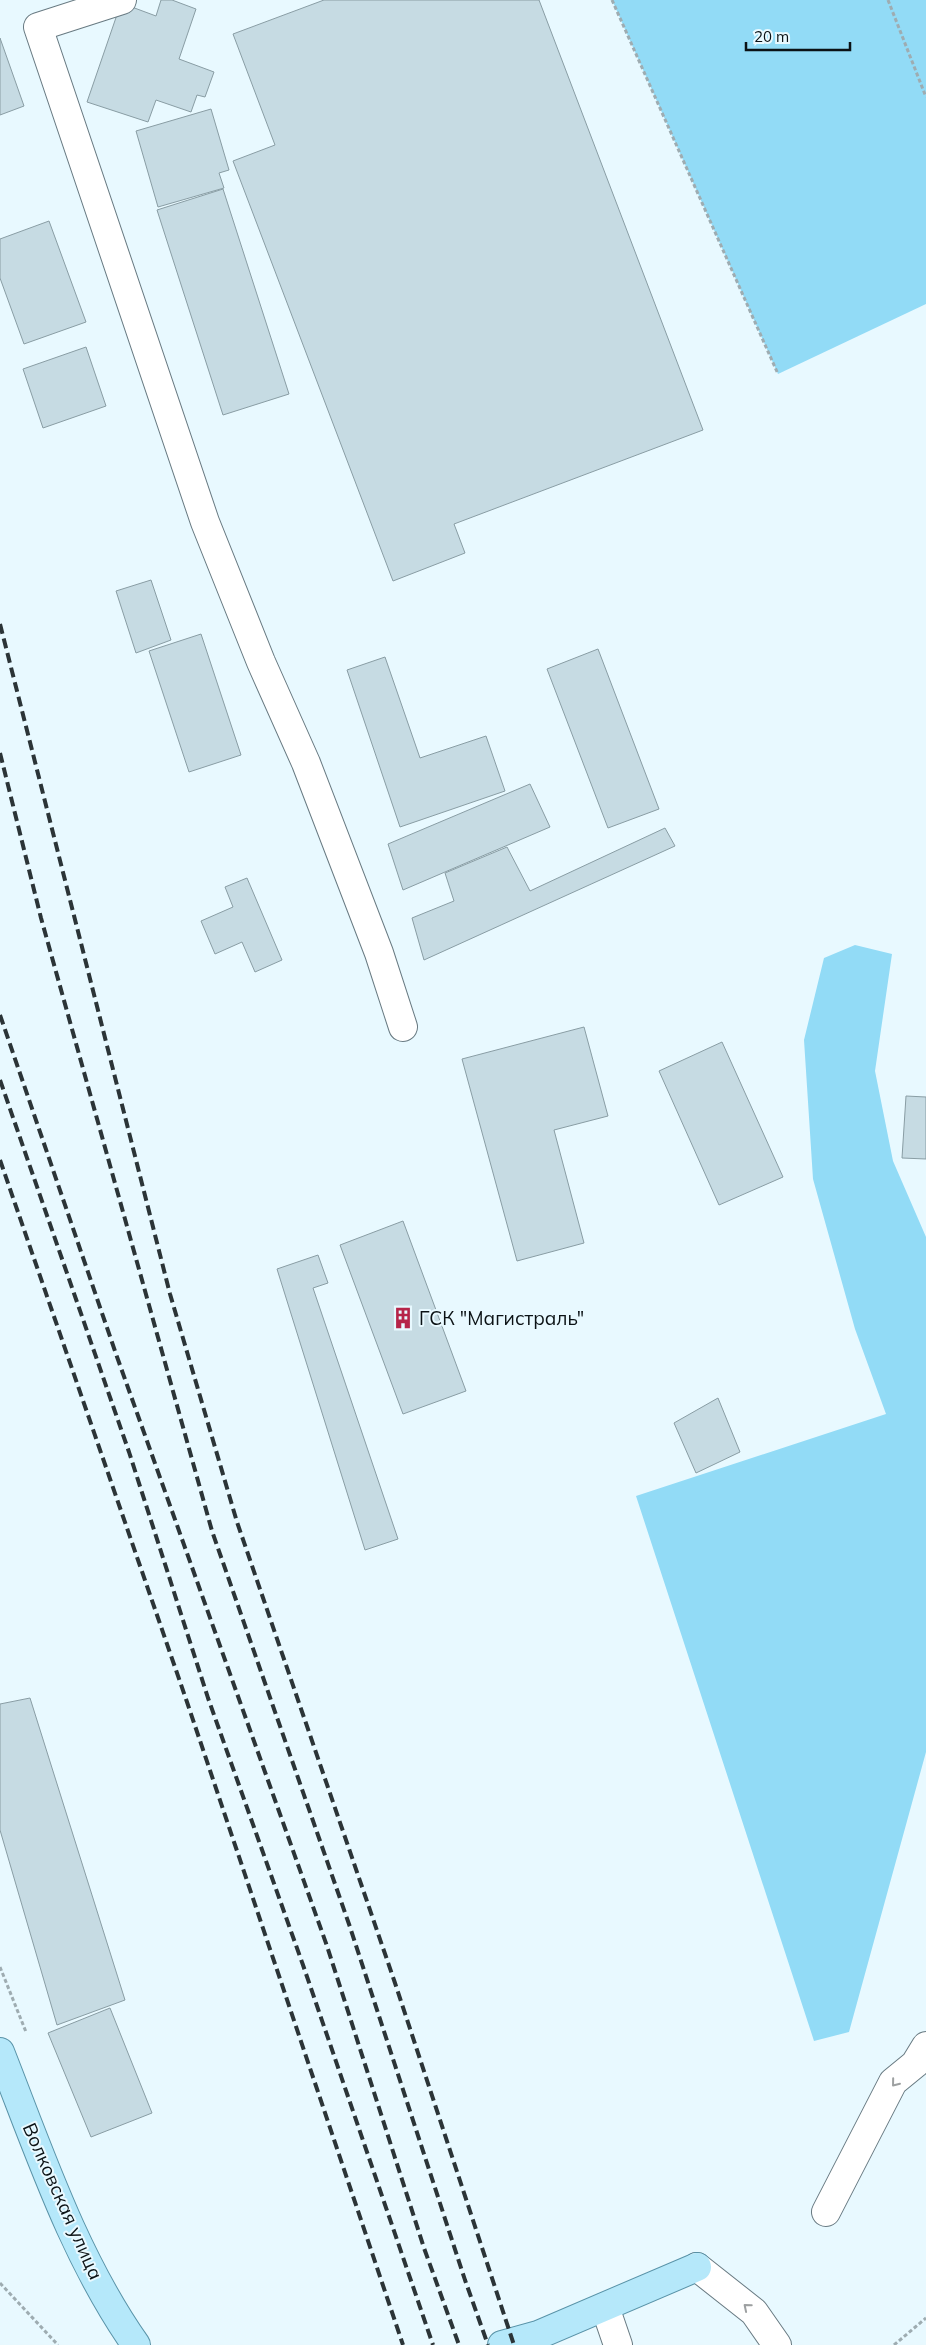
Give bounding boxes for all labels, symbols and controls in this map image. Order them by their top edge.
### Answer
scale bar [746,20,850,52]
text: 20 m [754,27,789,46]
building icon: ГСК "Магистраль" [390,1305,416,1331]
place label: ГСК "Магистраль" [419,1306,584,1330]
one-way arrow [893,2077,901,2086]
street label: Волковская улица [18,2119,108,2283]
one-way arrow [744,2304,753,2312]

